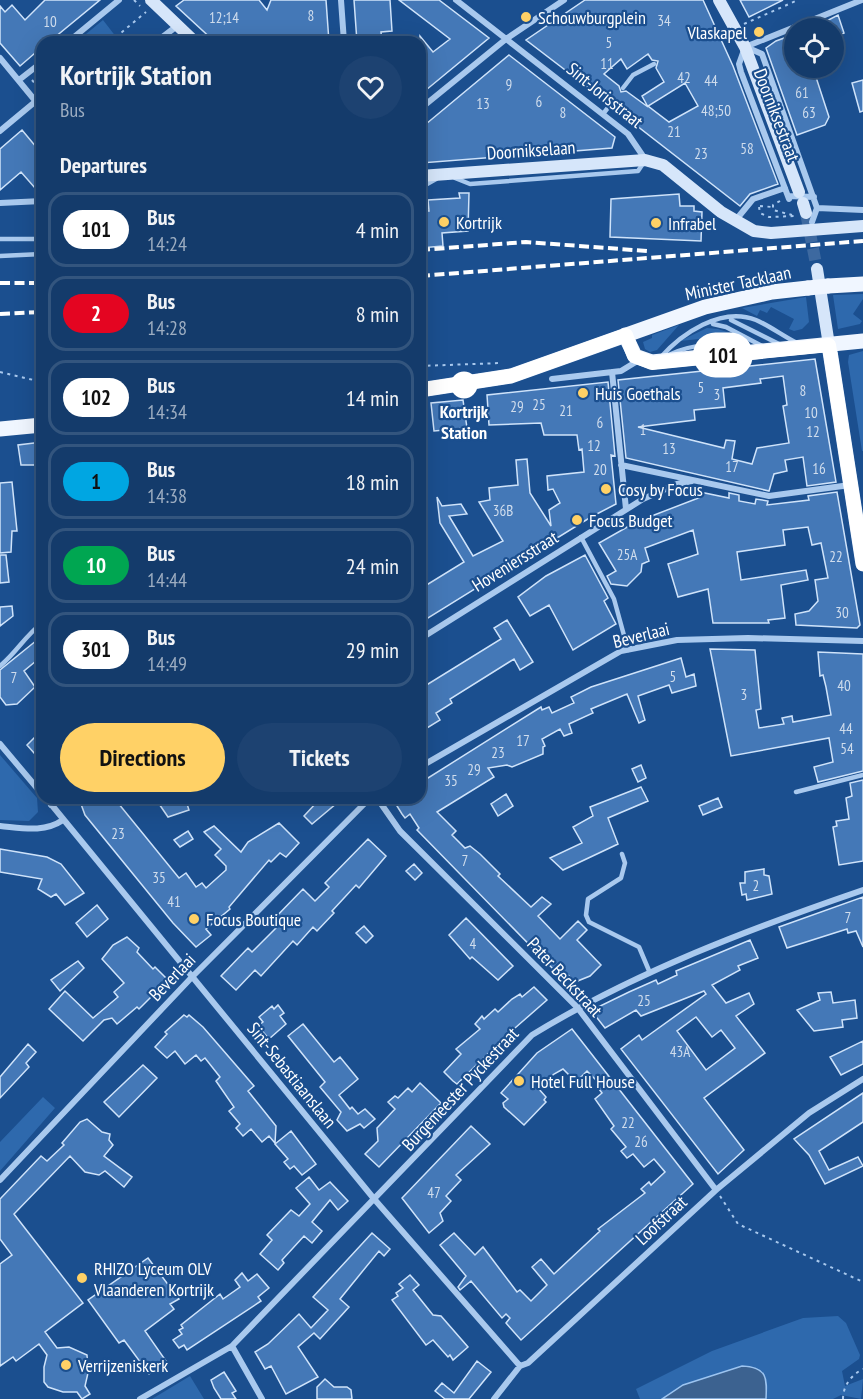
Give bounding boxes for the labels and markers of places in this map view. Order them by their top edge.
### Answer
place label: Schouwburgplein [538,6,646,29]
marker: Schouwburgplein [519,10,533,24]
place label: Vlaskapel [687,21,748,44]
marker: Vlaskapel [752,25,766,39]
place label: Kortrijk [456,211,502,234]
place label: Infrabel [668,212,717,235]
marker: Kortrijk [437,215,451,229]
marker: Infrabel [649,216,663,230]
marker: Kortrijk Station [451,372,477,398]
place label: Huis Goethals [595,382,681,405]
marker: Huis Goethals [576,386,590,400]
place label: Kortrijk Station [440,400,489,444]
place label: Cosy by Focus [618,478,703,501]
marker: Cosy by Focus [599,482,613,496]
place label: Focus Budget [589,509,673,532]
marker: Focus Budget [570,513,584,527]
place label: Focus Boutique [206,908,301,931]
marker: Focus Boutique [187,912,201,926]
place label: Hotel Full House [531,1070,635,1093]
marker: Hotel Full House [512,1074,526,1088]
place label: RHIZO Lyceum OLV Vlaanderen Kortrijk [93,1257,214,1301]
marker: RHIZO Lyceum OLV Vlaanderen Kortrijk [75,1271,89,1285]
place label: Verrijzeniskerk [77,1354,168,1377]
marker: Verrijzeniskerk [59,1358,73,1372]

